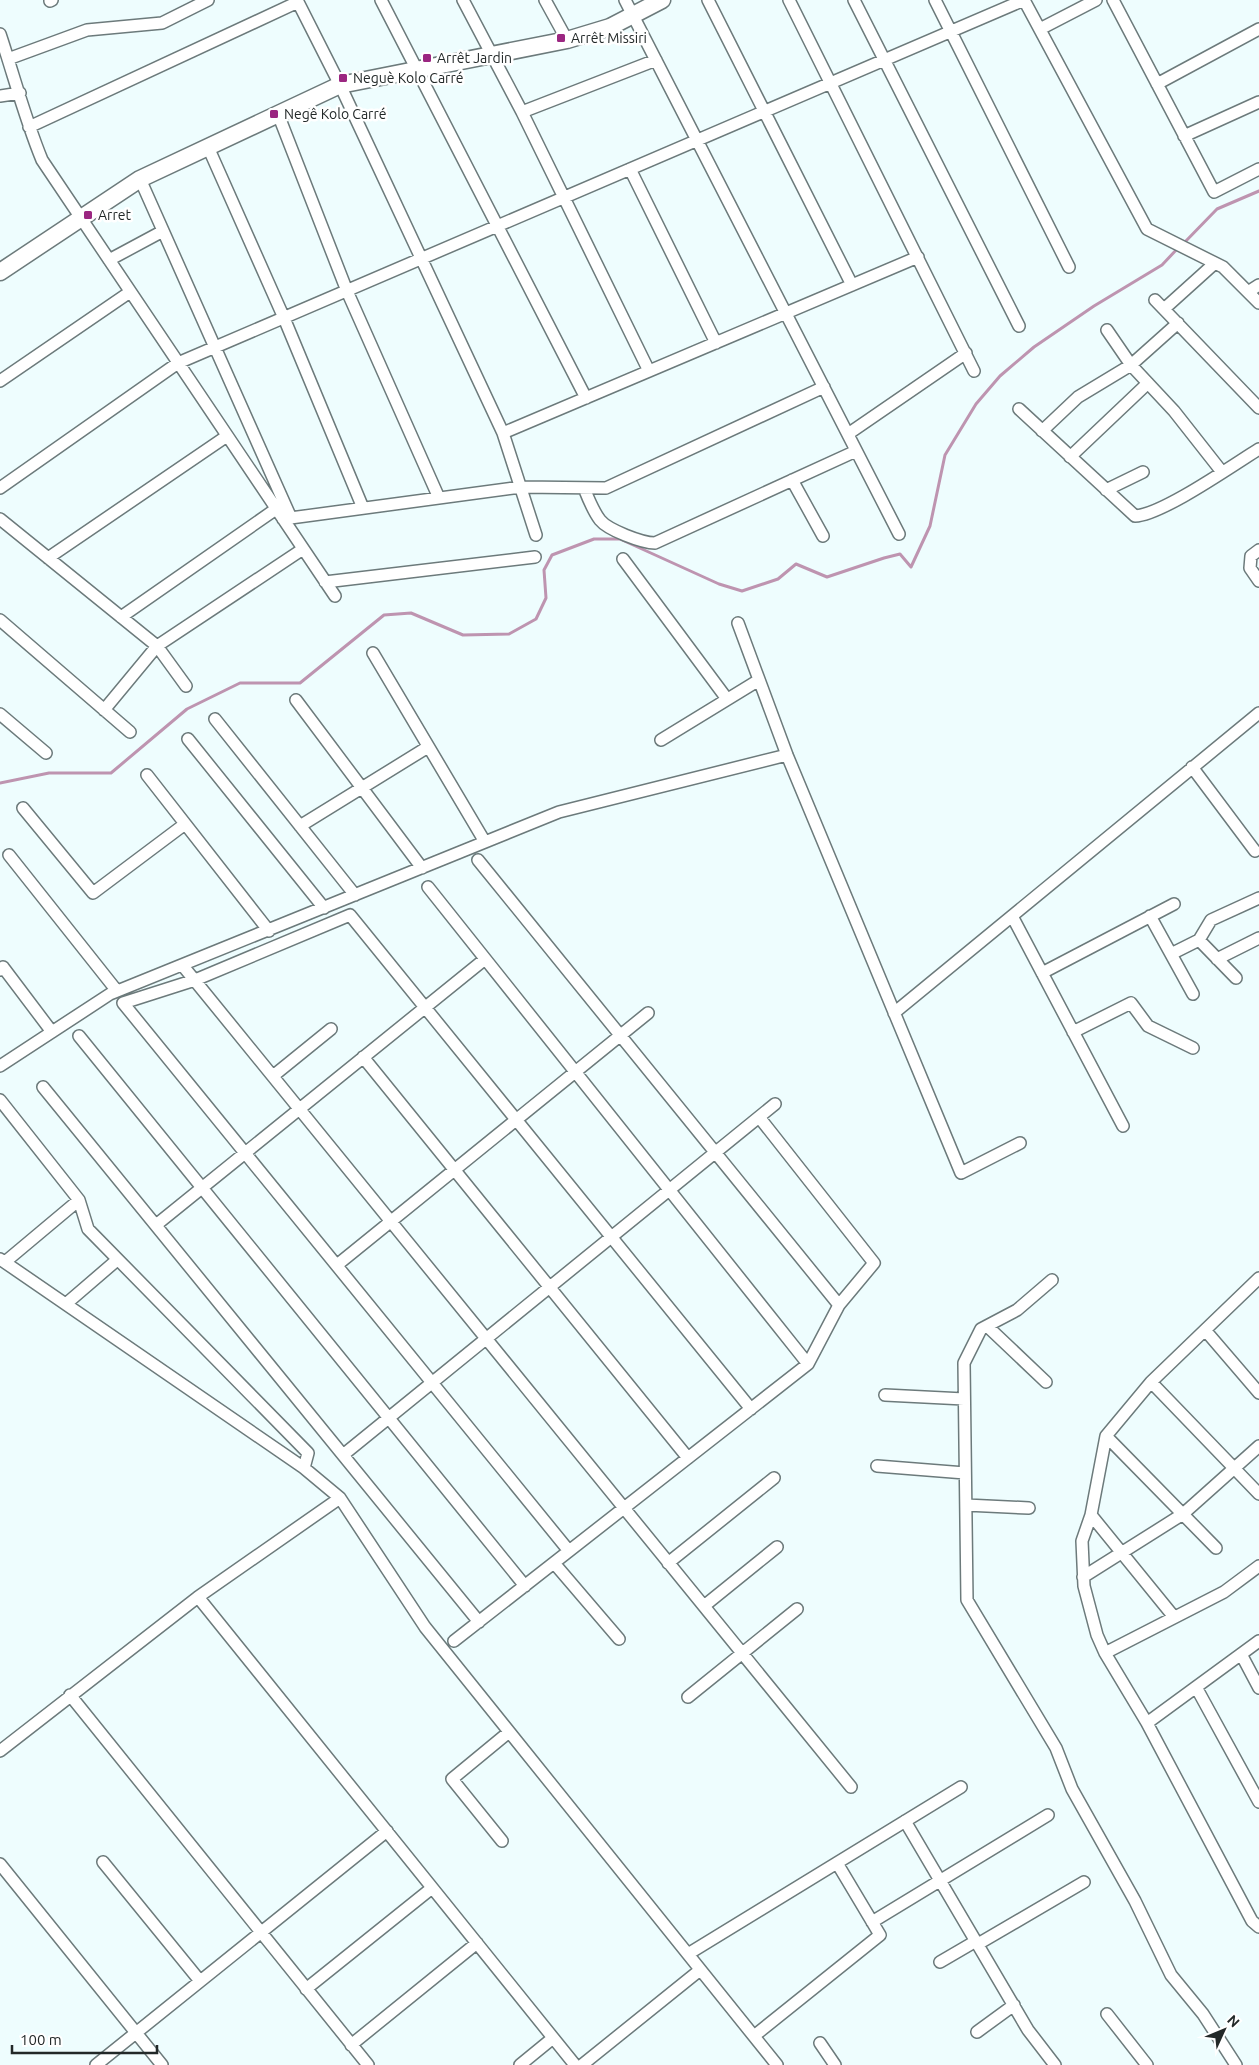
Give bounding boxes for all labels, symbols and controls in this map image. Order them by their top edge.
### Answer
place label: Arrêt Missiri [571,30,647,46]
marker: Arrêt Missiri [555,32,567,44]
place label: Arrêt Jardin [437,50,512,66]
marker: Arrêt Jardin [421,52,433,64]
place label: Neguè Kolo Carré [353,70,463,86]
marker: Neguè Kolo Carré [337,72,349,84]
place label: Negê Kolo Carré [284,106,386,122]
marker: Negê Kolo Carré [268,108,280,120]
place label: Arret [98,207,131,223]
marker: Arret [82,209,94,221]
north arrow [1199,2005,1249,2055]
text: N [1224,2012,1243,2030]
scale bar [12,2022,158,2054]
text: 100 m [20,2031,62,2048]

